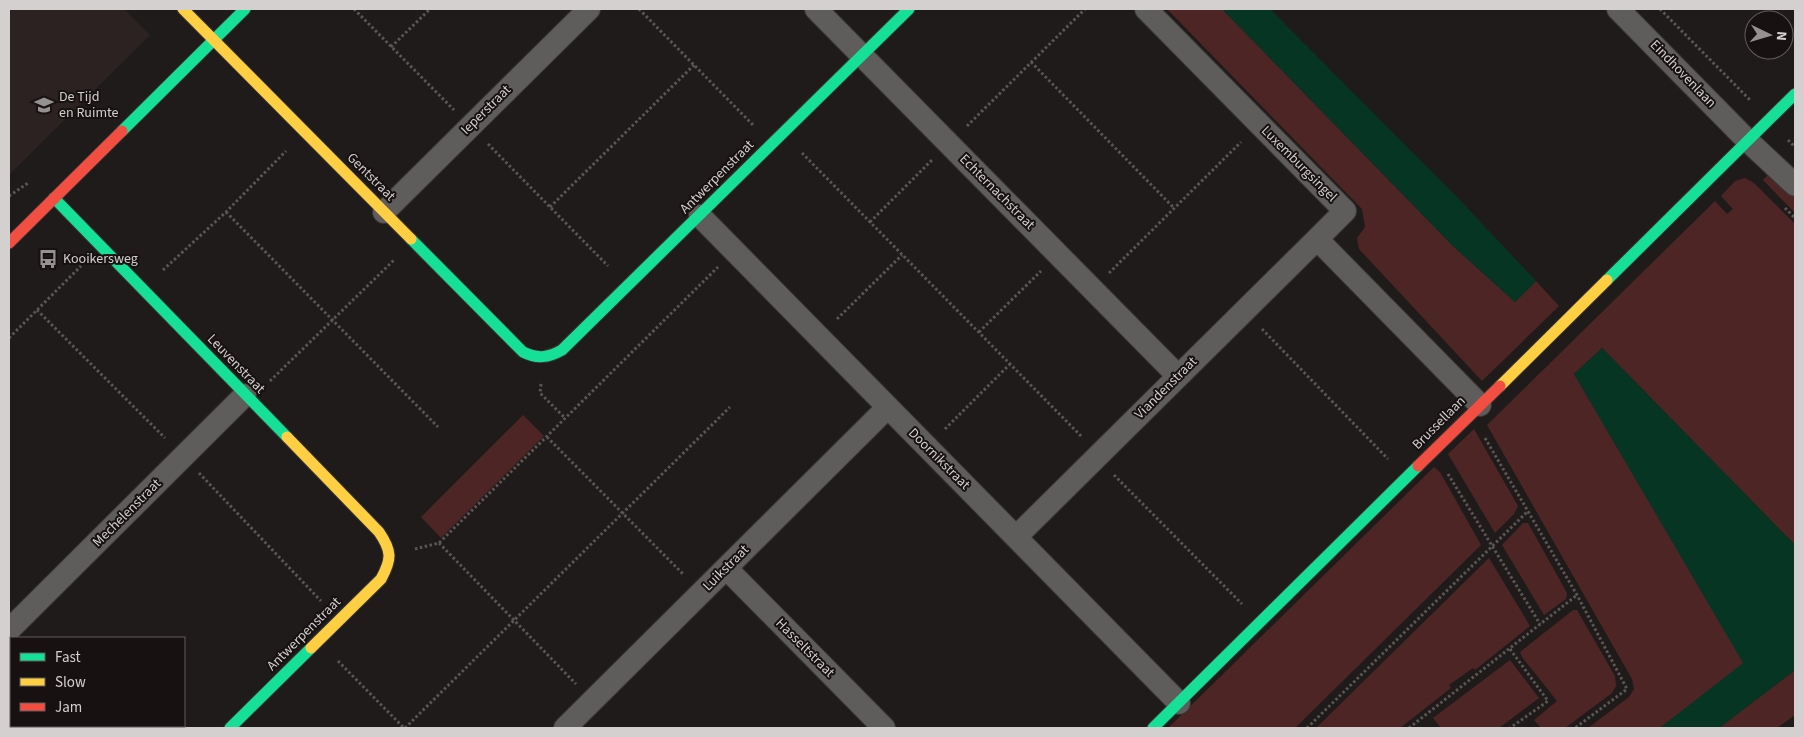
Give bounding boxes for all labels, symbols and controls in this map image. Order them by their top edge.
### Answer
north arrow [1744,10,1794,60]
text: N [1771,31,1791,42]
street label: Eindhovenlaan [1645,35,1721,113]
street label: Ieperstraat [456,80,516,140]
place label: De Tijd en Ruimte [59,87,119,123]
school or university icon: De Tijd en Ruimte [33,94,55,116]
street label: Luxemburgsingel [1256,121,1342,207]
street label: Antwerpenstraat [675,135,759,219]
street label: Gentstraat [342,148,400,206]
street label: Echternachstraat [955,150,1040,235]
bus stop icon: Kooikersweg [37,248,59,270]
place label: Kooikersweg [63,249,138,269]
street label: Leuvenstraat [202,330,270,398]
street label: Viandenstraat [1130,352,1202,424]
street label: Brussellaan [1408,392,1470,454]
street label: Doornikstraat [904,424,975,495]
street label: Mechelenstraat [88,474,166,552]
street label: Luikstraat [698,540,754,596]
street label: Antwerpenstraat [262,592,346,676]
street label: Hasseltstraat [771,614,839,682]
legend [10,637,185,727]
text: Fast [55,647,81,668]
text: Slow [55,672,86,693]
text: Jam [55,697,82,718]

